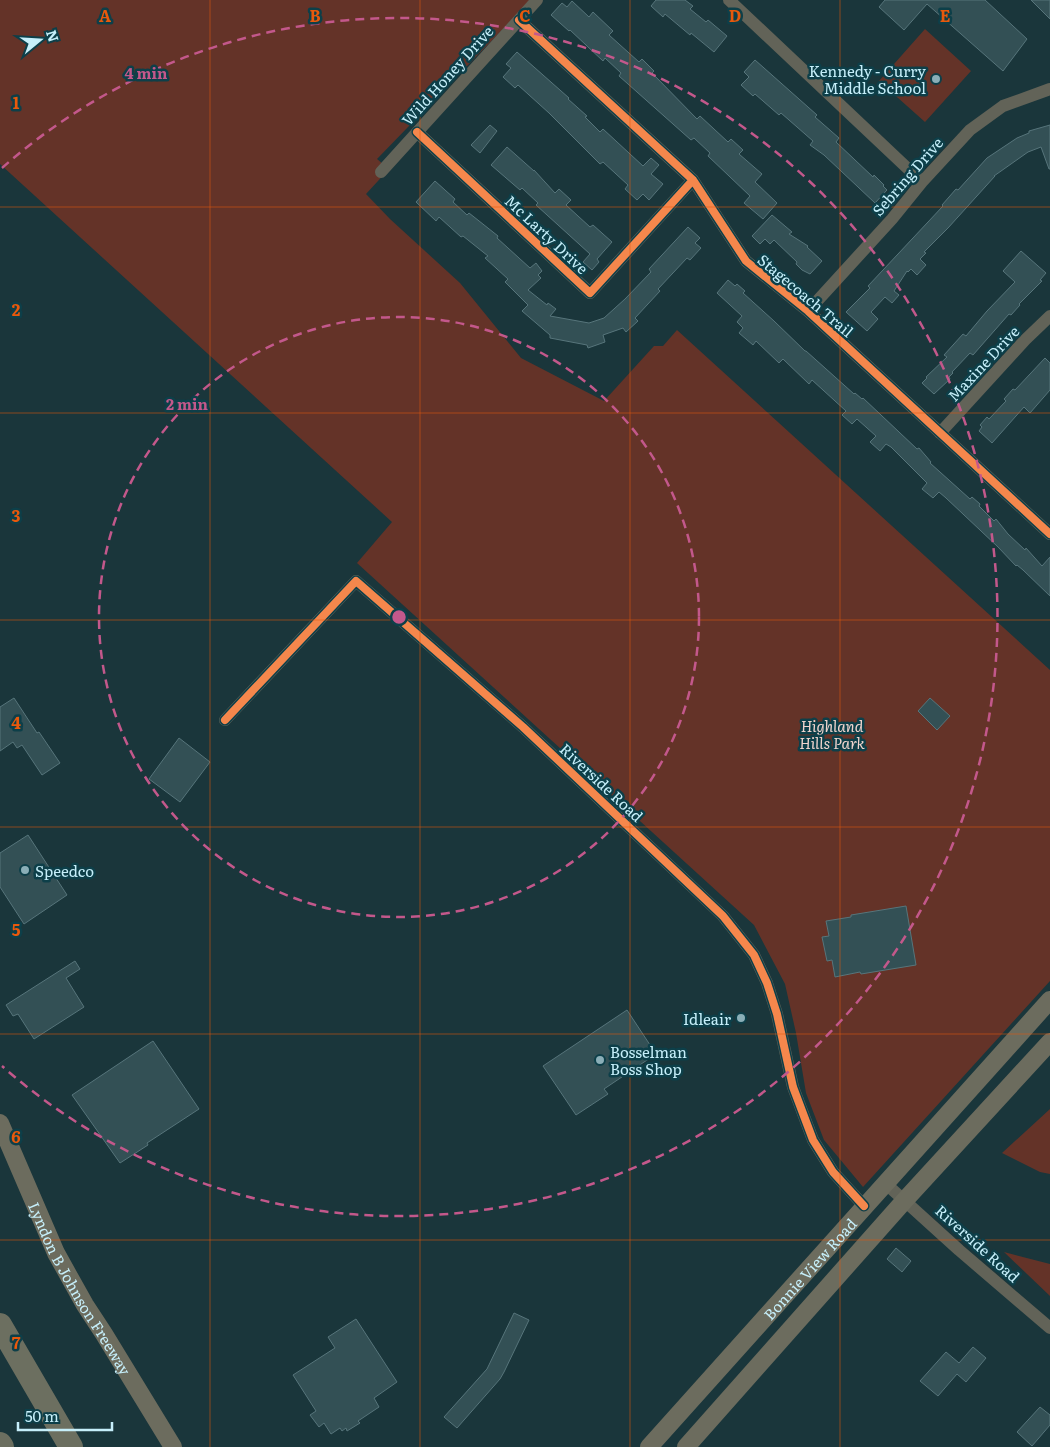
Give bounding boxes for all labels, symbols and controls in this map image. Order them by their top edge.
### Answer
text: A [99,3,111,27]
text: B [309,3,321,27]
text: C [519,3,531,27]
text: D [729,3,741,27]
text: E [940,3,951,27]
north arrow [15,15,65,65]
street label: Wild Honey Drive [396,20,498,130]
text: N [42,27,65,45]
place label: Kennedy - Curry Middle School [809,59,926,99]
text: 4 min [125,61,168,84]
marker: Kennedy - Curry Middle School [930,73,942,85]
text: 1 [13,90,20,114]
street label: Sebring Drive [866,131,948,221]
street label: Mc Larty Drive [500,189,594,279]
street label: Stagecoach Trail [753,248,859,342]
text: 2 [12,297,21,321]
street label: Maxine Drive [942,320,1024,406]
text: 2 min [166,392,209,415]
text: 3 [12,503,21,527]
centre of rings [390,608,408,626]
text: 4 [11,710,21,734]
park label: Highland Hills Park [799,714,866,754]
street label: Riverside Road [555,737,649,827]
place label: Speedco [35,859,94,882]
marker: Speedco [19,864,31,876]
text: 5 [12,917,21,941]
place label: Idleair [683,1007,731,1030]
marker: Idleair [735,1012,747,1024]
place label: Bosselman Boss Shop [610,1040,687,1080]
marker: Bosselman Boss Shop [594,1054,606,1066]
text: 6 [11,1124,21,1148]
street label: Lyndon B Johnson Freeway [24,1198,138,1379]
street label: Riverside Road [931,1199,1025,1287]
street label: Bonnie View Road [757,1212,861,1324]
text: 7 [12,1330,21,1354]
scale bar [18,1400,111,1432]
text: 50 m [25,1404,59,1427]

